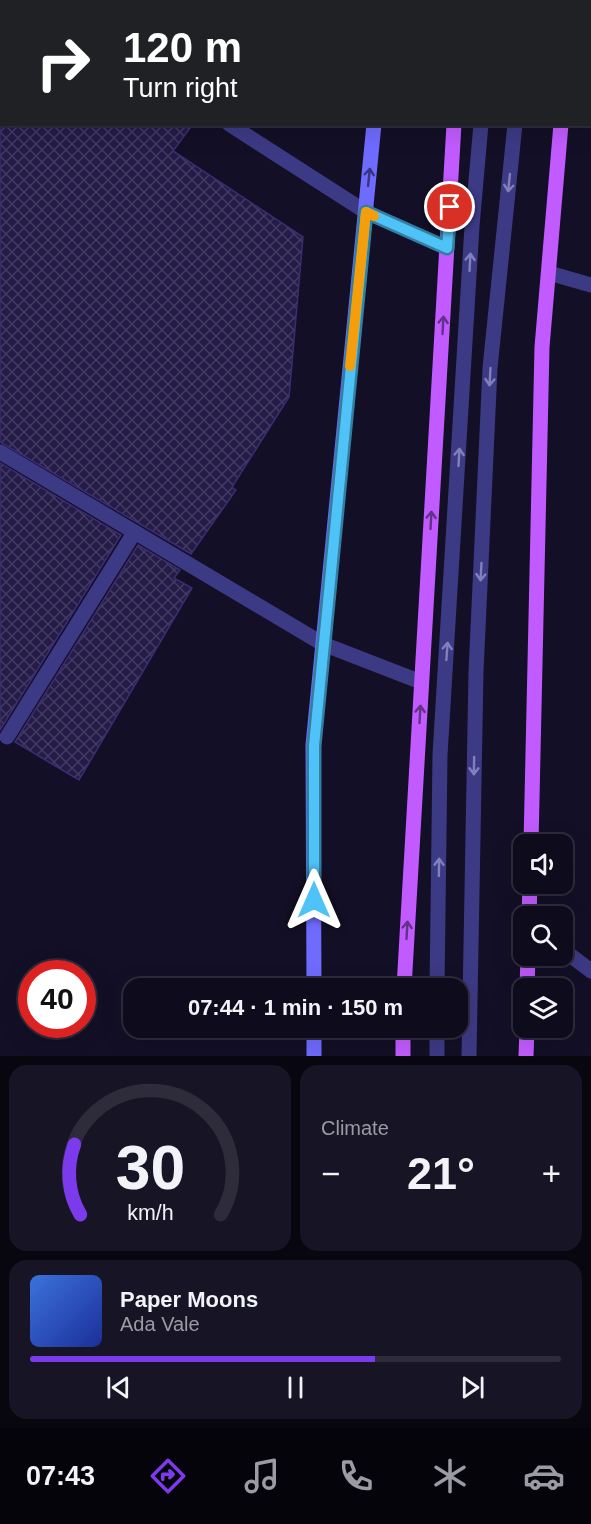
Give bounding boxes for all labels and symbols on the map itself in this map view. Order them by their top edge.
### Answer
one-way arrow [364,167,375,187]
one-way arrow [503,172,514,192]
pin [424,181,475,232]
one-way arrow [465,252,476,272]
one-way arrow [437,316,448,336]
one-way arrow [484,366,495,386]
one-way arrow [453,447,464,467]
one-way arrow [426,510,437,530]
one-way arrow [475,561,486,581]
one-way arrow [442,642,453,662]
one-way arrow [414,705,425,725]
one-way arrow [468,756,480,776]
one-way arrow [433,858,444,878]
position arrow [282,868,346,932]
one-way arrow [402,921,413,941]
speed limit sign: 40 [18,960,96,1038]

